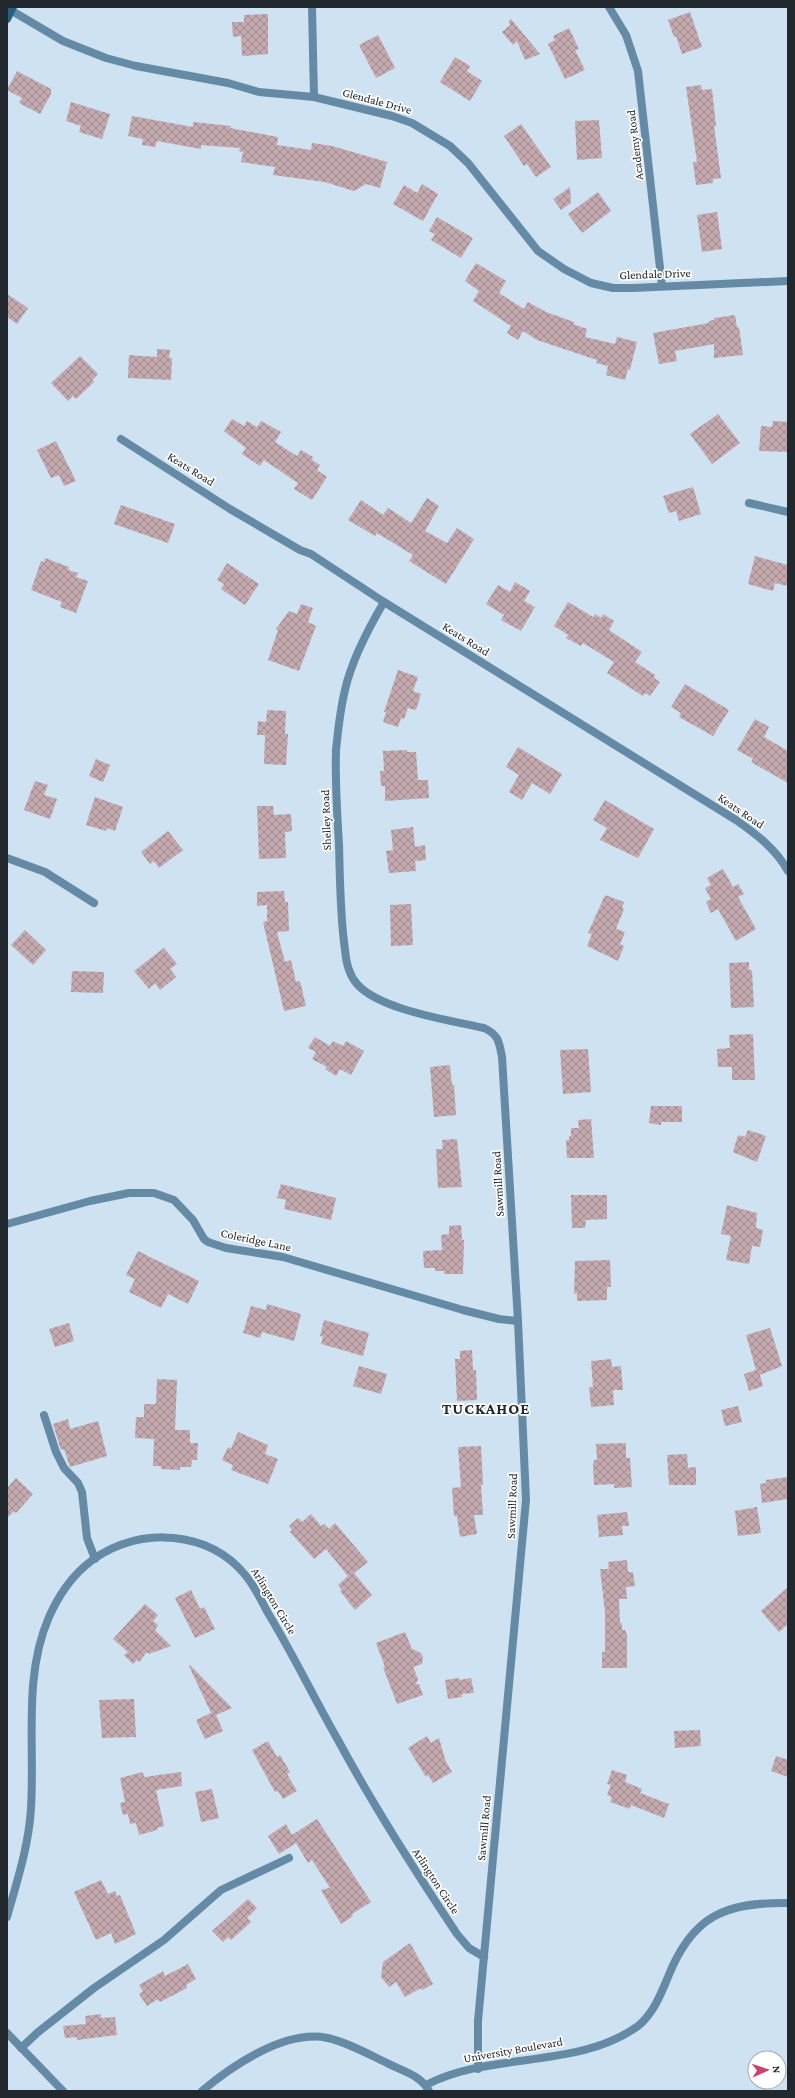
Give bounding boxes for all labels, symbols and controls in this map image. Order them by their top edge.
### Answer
street label: Glendale Drive [341,85,413,117]
street label: Academy Road [624,108,646,181]
street label: Glendale Drive [619,266,691,282]
street label: Keats Road [165,449,218,489]
street label: Keats Road [440,619,493,659]
street label: Shelley Road [318,789,334,851]
street label: Keats Road [715,790,767,832]
street label: Sawmill Road [489,1150,507,1217]
street label: Coleridge Lane [219,1226,293,1254]
district label: TUCKAHOE [442,1400,530,1417]
street label: Sawmill Road [504,1472,520,1539]
street label: Arlington Circle [249,1565,299,1637]
street label: Sawmill Road [474,1794,494,1861]
street label: Arlington Circle [410,1845,462,1917]
street label: University Boulevard [462,2034,564,2066]
north arrow [747,2050,787,2090]
text: N [771,2065,783,2074]

